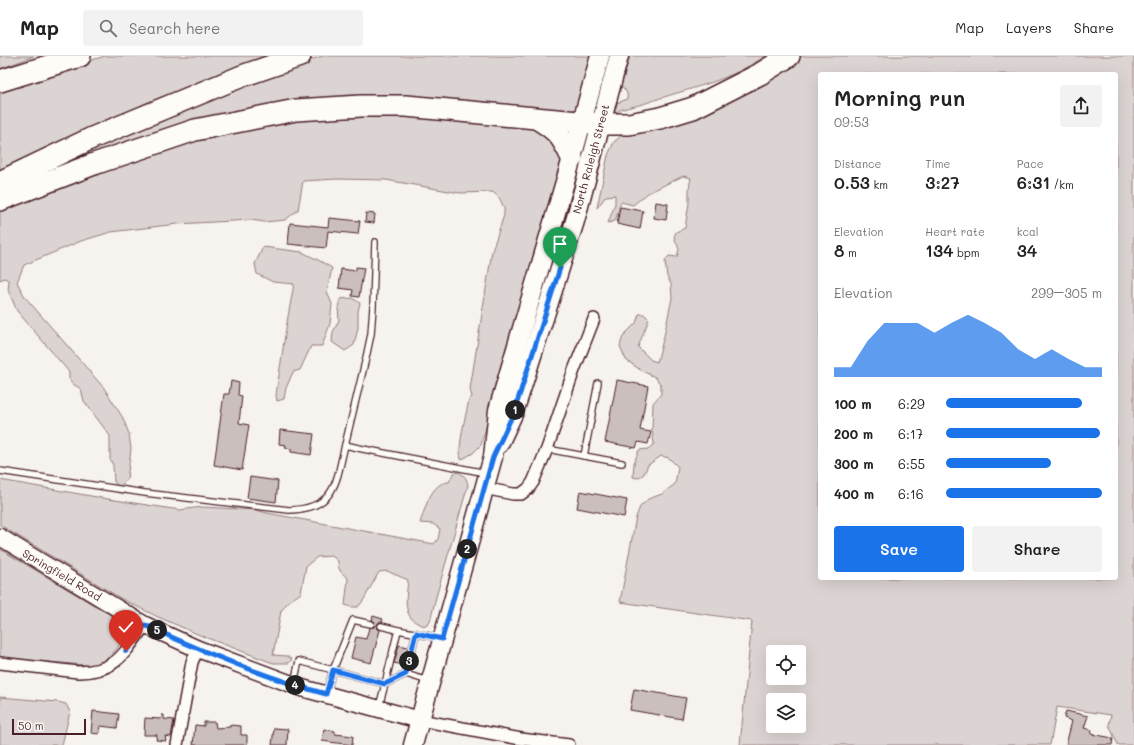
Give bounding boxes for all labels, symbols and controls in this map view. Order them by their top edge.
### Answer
search box [83,10,363,46]
text: Map [20,15,59,40]
icon: search [97,17,119,39]
text: Search here [129,18,220,38]
text: Map [955,18,984,37]
text: Layers [1006,18,1052,37]
text: Share [1074,18,1114,37]
text: Morning run [834,83,965,112]
button: share [1060,85,1102,127]
street label: North Raleigh Street [569,102,612,215]
text: 09:53 [834,113,869,130]
text: Distance [834,156,881,171]
text: Time [925,156,950,171]
text: Pace [1017,156,1044,171]
text: 0.53 [834,171,870,193]
text: 3:27 [925,171,960,193]
text: 6:31 [1017,171,1050,193]
text: km [870,177,888,192]
text: /km [1050,177,1074,192]
text: Elevation [834,224,883,239]
text: Heart rate [925,224,985,239]
text: kcal [1017,224,1039,239]
pin [543,227,577,268]
icon: arrive [549,233,571,255]
text: 8 [834,239,844,261]
text: 134 [925,239,954,261]
text: 34 [1017,239,1037,261]
text: m [844,245,857,260]
text: bpm [954,245,980,260]
text: Elevation [834,284,892,301]
text: 299–305 m [1031,284,1102,301]
text: 100 m [834,395,871,412]
text: 6:29 [898,395,925,412]
pin: 1 [505,400,525,420]
text: 1 [513,402,517,417]
text: 200 m [834,425,873,442]
text: 6:17 [898,425,923,442]
text: 300 m [834,455,874,472]
text: 6:55 [898,455,925,472]
text: 400 m [834,485,874,502]
text: 6:16 [898,485,924,502]
button: Save [834,526,964,572]
button: Share [972,526,1102,572]
pin: 2 [457,539,477,559]
text: 2 [464,541,470,556]
street label: Springfield Road [20,545,104,604]
pin [109,610,143,651]
icon: check [115,616,137,638]
pin: 5 [147,620,167,640]
text: 5 [154,622,160,637]
map controls [766,645,806,733]
button: locate [766,645,806,685]
pin: 3 [399,651,419,671]
text: 3 [406,653,412,668]
pin: 4 [285,675,305,695]
text: 4 [292,677,298,692]
button: layers [766,693,806,733]
scale bar [12,717,86,736]
text: 50 m [18,718,44,733]

